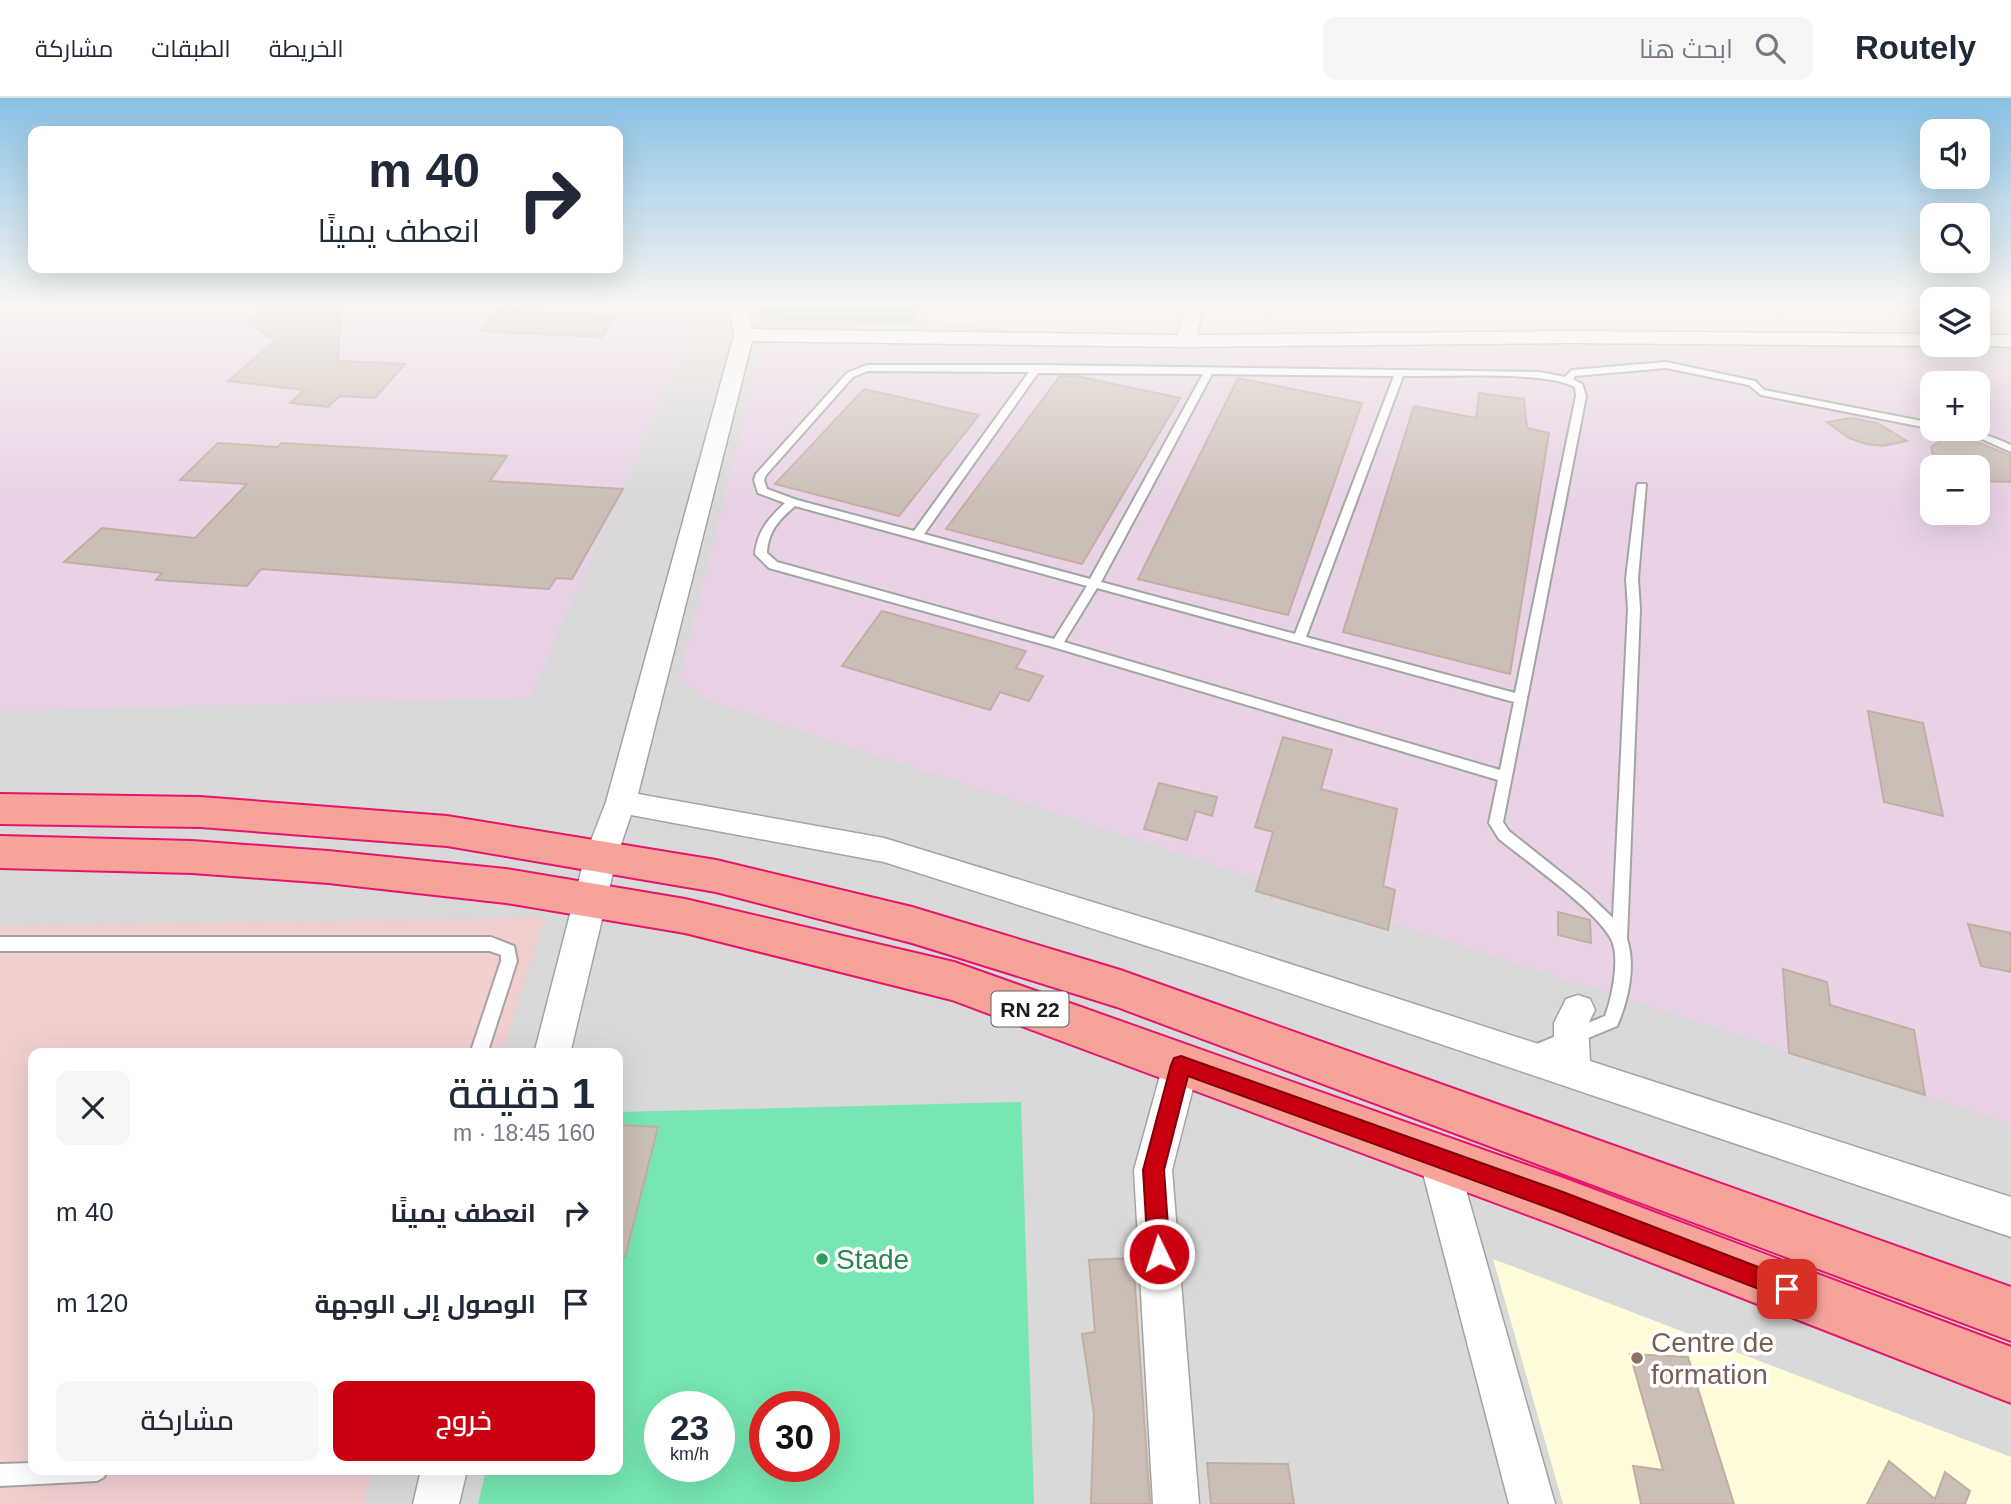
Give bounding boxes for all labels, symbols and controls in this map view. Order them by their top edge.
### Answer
search box [1323,17,1813,80]
icon: search [1751,29,1789,67]
text: Routely [1855,29,1976,66]
text: ابحث هنا [1639,34,1733,64]
text: مشاركة [35,35,113,62]
text: الطبقات [151,35,231,62]
text: الخريطة [269,35,344,62]
map controls [1920,119,1990,525]
button: sound [1920,119,1990,189]
text: 40 m [368,143,480,197]
icon: right [504,154,595,245]
button: search [1920,203,1990,273]
text: انعطف يمينًا [317,213,480,249]
button: layers [1920,287,1990,357]
button: + [1920,371,1990,441]
button: − [1920,455,1990,525]
road number: RN 22 [992,992,1068,1026]
text: 1 دقيقة [448,1070,595,1117]
button: close [56,1071,130,1145]
text: 160 m · 18:45 [453,1120,595,1146]
icon: right [557,1194,595,1232]
text: 40 m [56,1197,114,1227]
text: انعطف يمينًا [390,1198,536,1228]
position arrow [1122,1217,1196,1291]
place label: Stade [836,1244,909,1275]
marker: Stade [814,1251,830,1267]
pin [1757,1259,1817,1319]
icon: arrive [1768,1270,1806,1308]
icon: arrive [557,1285,595,1323]
text: 120 m [56,1288,128,1318]
text: الوصول إلى الوجهة [314,1289,536,1319]
place label: Centre de formation [1651,1327,1774,1390]
marker: Centre de formation [1629,1350,1645,1366]
button: مشاركة [56,1381,319,1461]
button: خروج [333,1381,595,1461]
speed limit sign: 30 [749,1391,840,1482]
text: 23 [670,1408,709,1447]
text: km/h [670,1444,709,1464]

